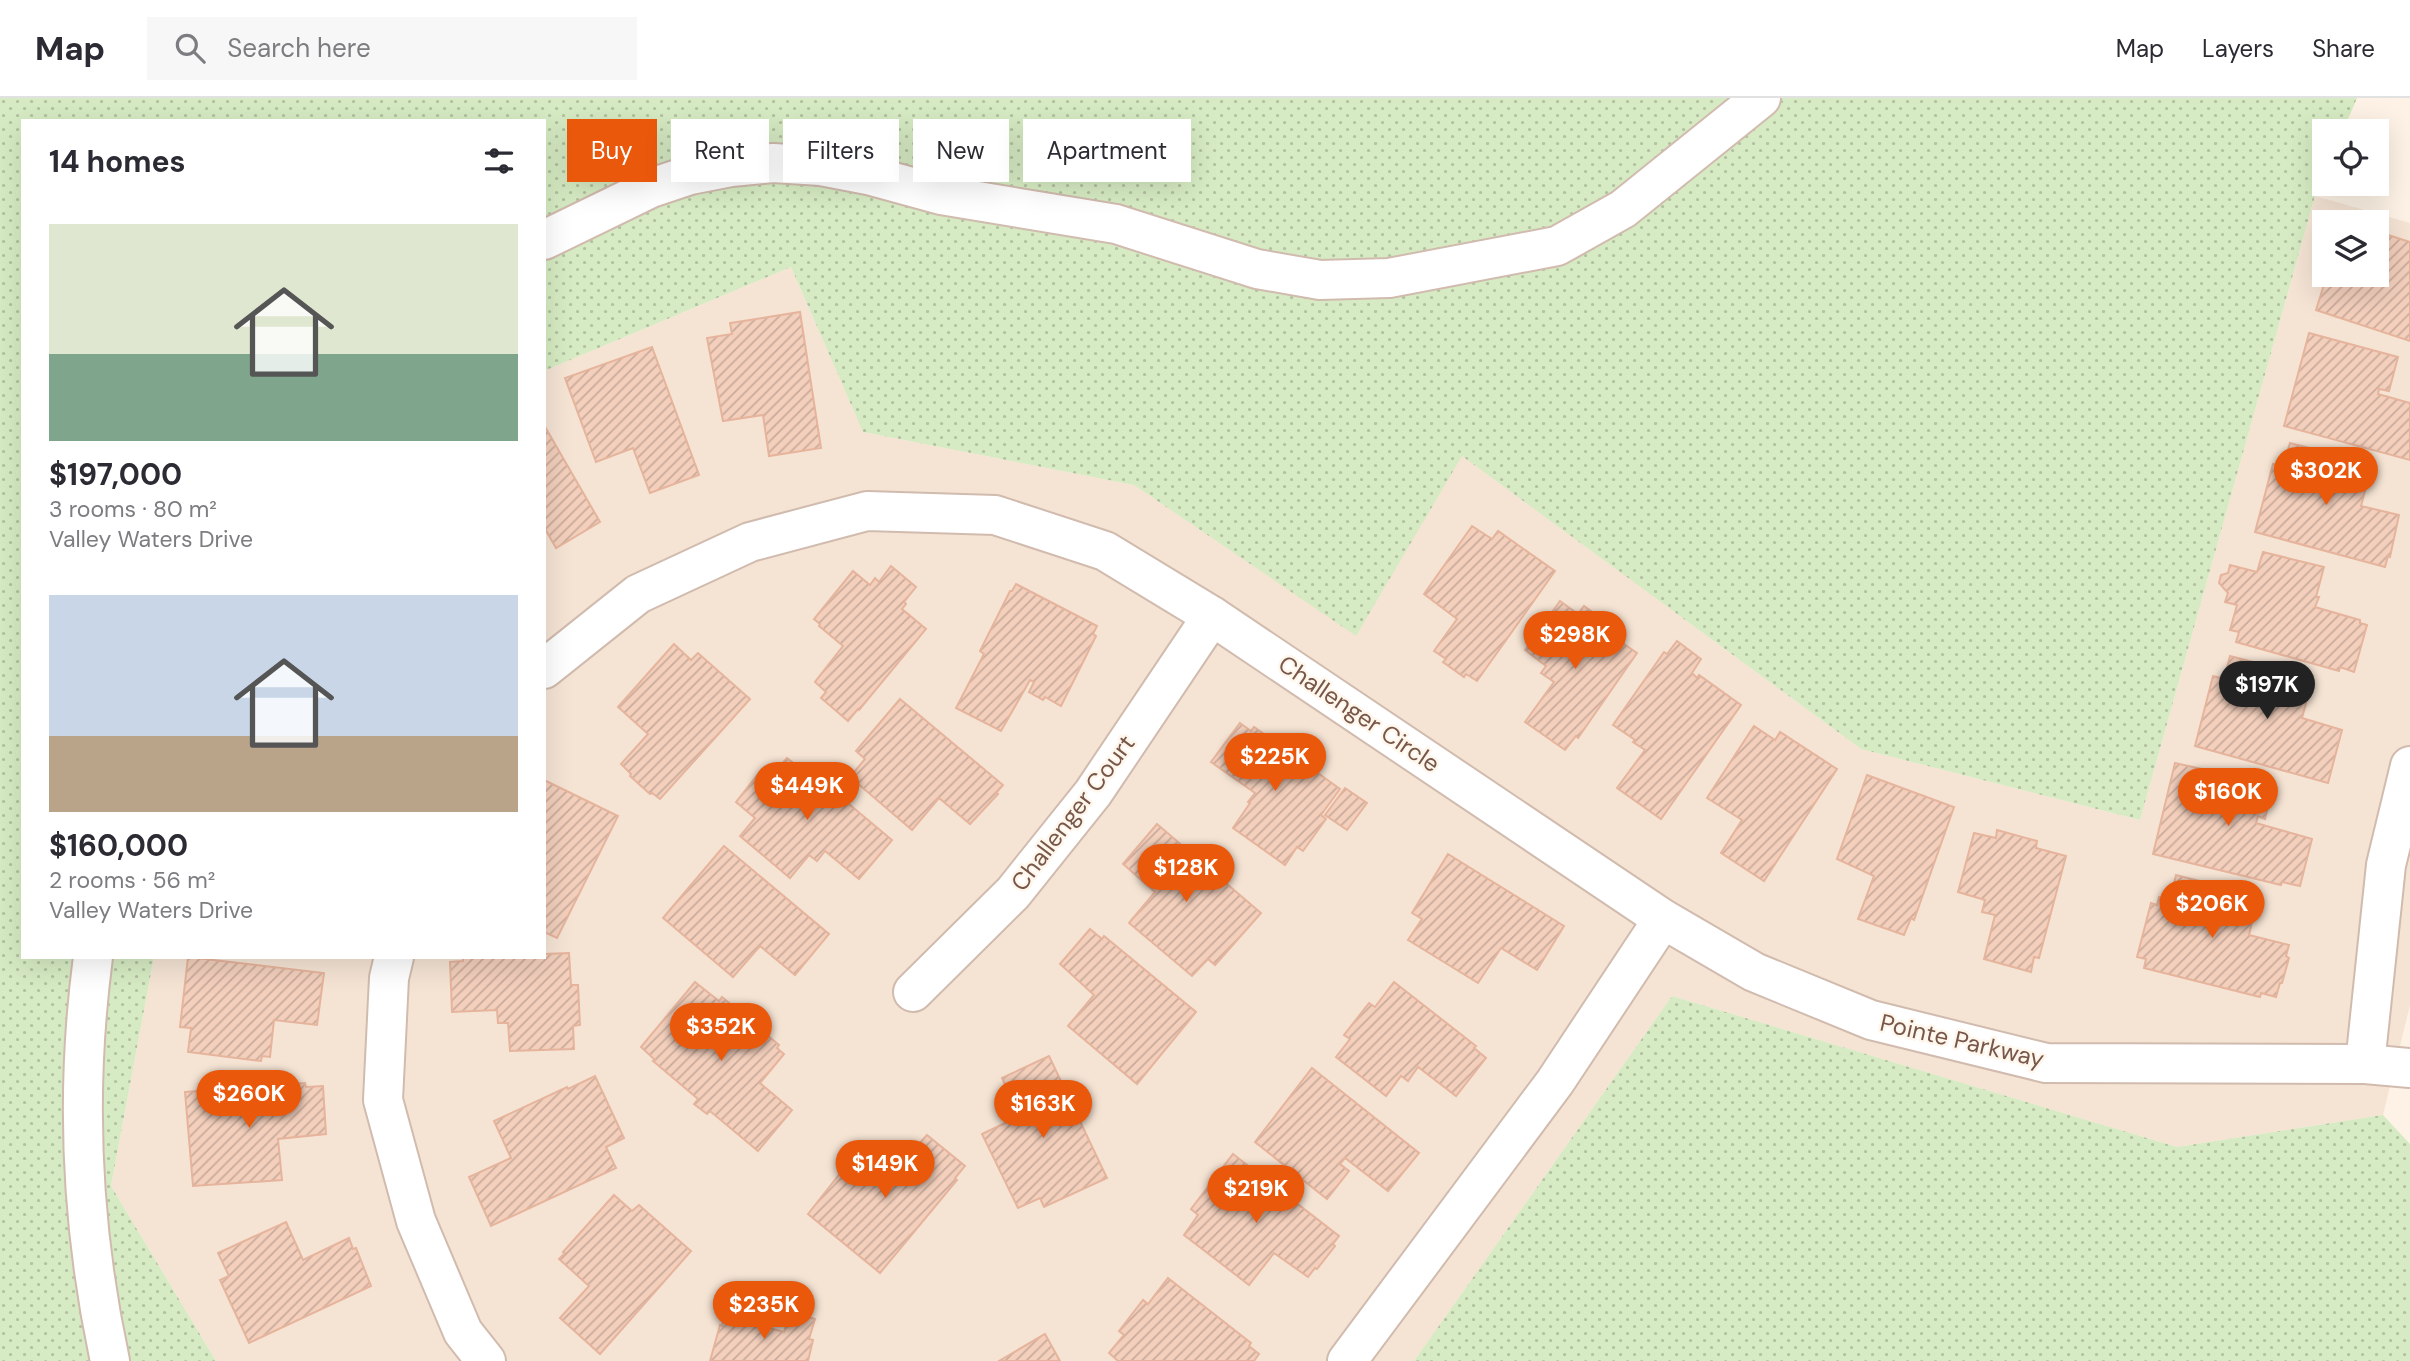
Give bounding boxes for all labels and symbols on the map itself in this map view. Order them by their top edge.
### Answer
pin: $302K [2277,448,2375,507]
pin: $298K [1526,612,1624,671]
street label: Challenger Circle [1273,648,1446,779]
pin: $197K [2218,662,2316,721]
street label: Challenger Court [1004,729,1141,897]
pin: $225K [1226,734,1324,793]
pin: $449K [758,762,856,822]
pin: $160K [2179,768,2277,828]
pin: $128K [1137,844,1235,904]
pin: $206K [2163,880,2261,940]
pin: $352K [672,1004,770,1063]
street label: Pointe Parkway [1877,1007,2047,1074]
pin: $260K [200,1070,298,1130]
pin: $163K [994,1080,1092,1140]
pin: $149K [836,1140,934,1200]
pin: $219K [1207,1166,1305,1225]
pin: $235K [715,1282,813,1341]

